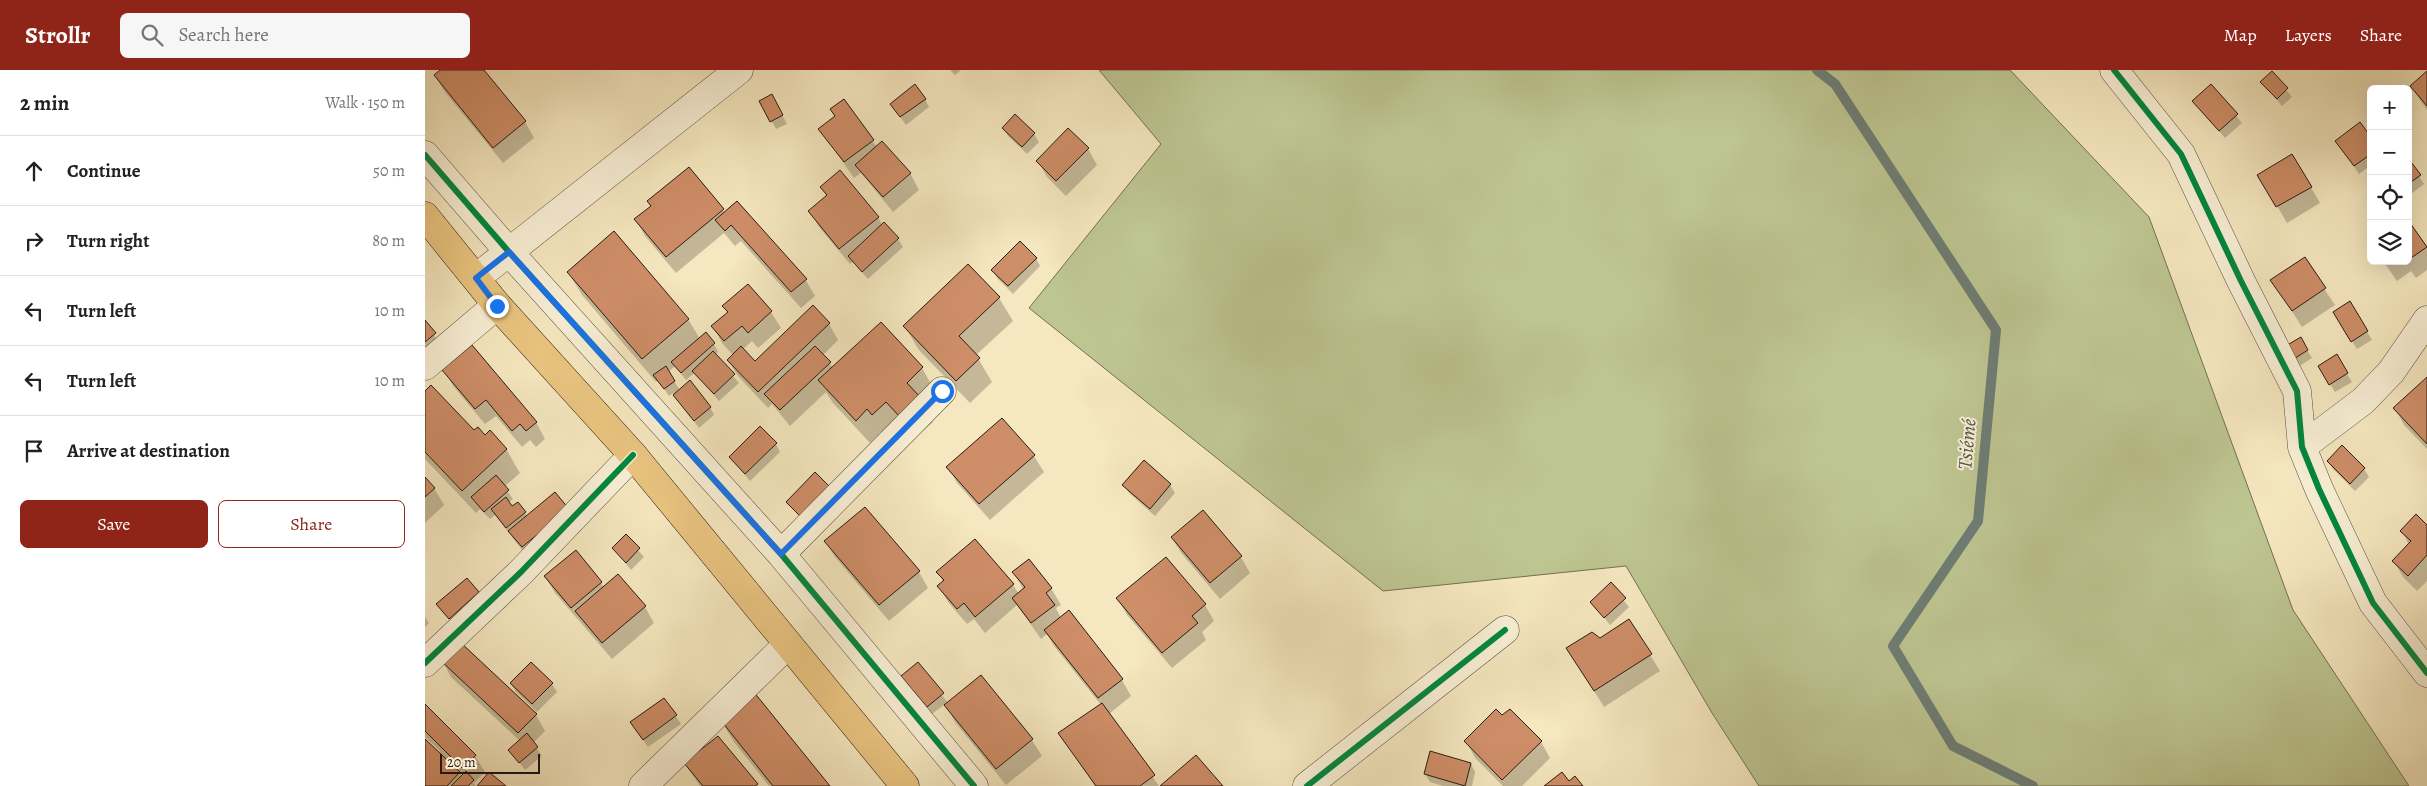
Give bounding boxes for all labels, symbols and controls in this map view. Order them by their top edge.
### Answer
search box [120,13,470,58]
text: Strollr [25,19,90,51]
icon: search [138,21,166,49]
text: Search here [178,22,269,48]
text: Map [2224,23,2257,47]
text: Layers [2285,23,2332,47]
text: Share [2360,23,2402,47]
map controls [2367,85,2412,265]
button: + [2367,85,2412,130]
text: 2 min [20,89,69,117]
text: Walk · 150 m [325,92,405,114]
button: − [2367,130,2412,175]
icon: ahead [20,157,48,185]
text: Continue [67,158,141,184]
text: 50 m [373,160,405,182]
button: locate [2367,175,2412,220]
button: layers [2367,220,2412,265]
icon: right [20,227,48,255]
text: Turn right [67,228,149,254]
text: 80 m [372,230,405,252]
route end [486,295,509,318]
icon: left [20,297,48,325]
text: Turn left [67,298,136,324]
text: 10 m [375,300,405,322]
icon: left [20,367,48,395]
text: Turn left [67,368,136,394]
text: 10 m [375,370,405,392]
route start [931,380,954,403]
water label: Tsiémé [1951,417,1983,470]
icon: arrive [20,437,48,465]
text: Arrive at destination [67,438,230,464]
button: Save [20,500,208,548]
button: Share [218,500,405,548]
scale bar [440,751,540,774]
text: 20 m [447,753,476,772]

